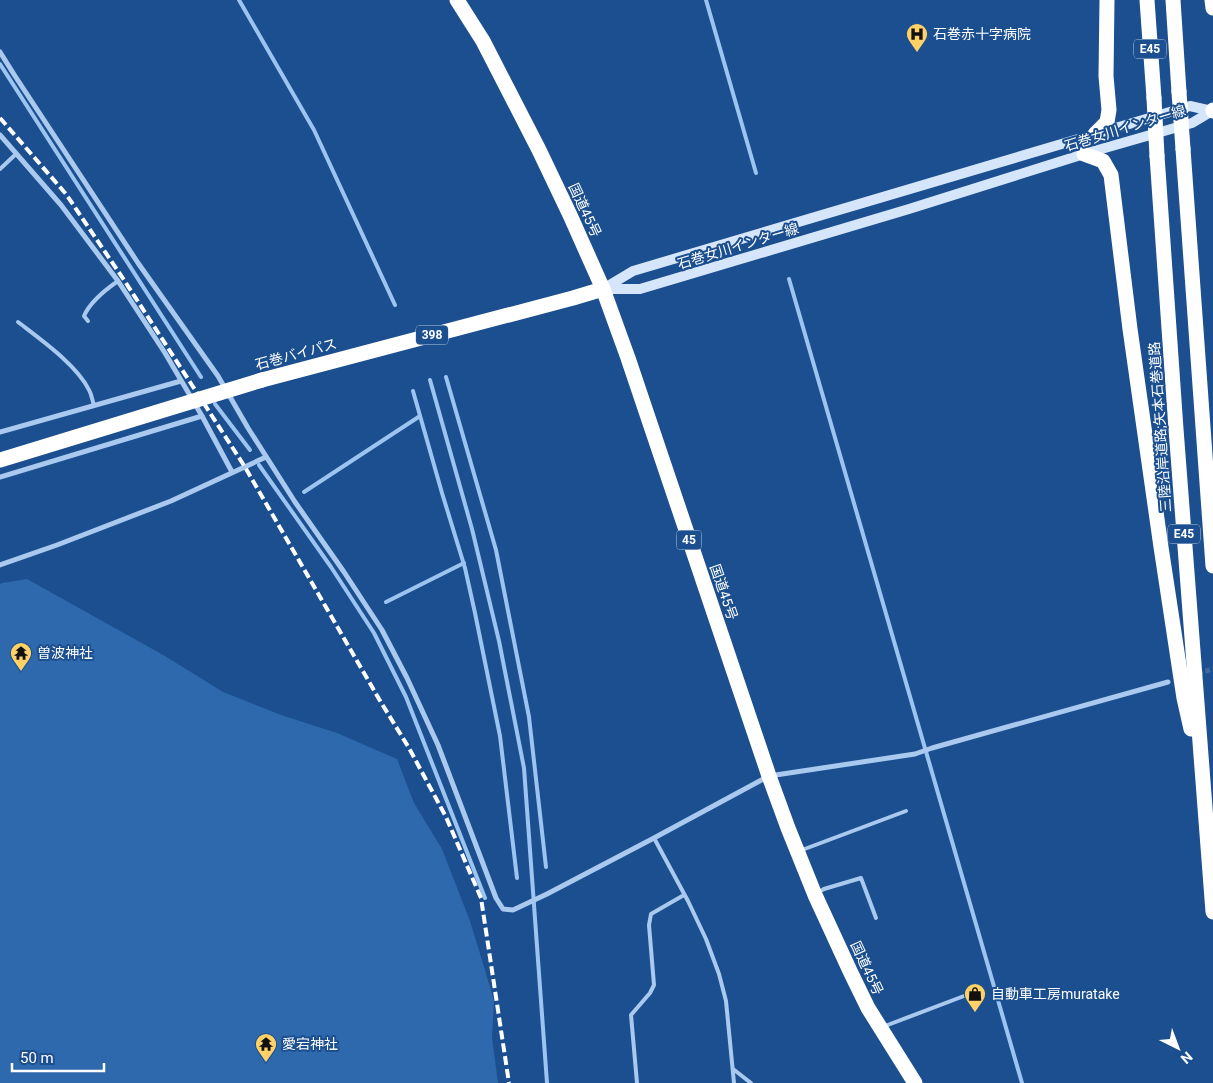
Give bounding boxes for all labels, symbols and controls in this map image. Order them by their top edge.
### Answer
hospital icon: 石巻赤十字病院 [905,22,929,53]
place label: 石巻赤十字病院 [933,26,1031,42]
road number: E45 [1134,40,1166,59]
street label: 石巻女川インター線 [1062,102,1188,154]
street label: 国道45号 [566,180,604,240]
street label: 石巻女川インター線 [675,220,801,272]
road number: 398 [416,326,448,344]
street label: 石巻バイパス [253,335,339,373]
street label: 三陸沿岸道路;矢本石巻道路 [1146,341,1174,513]
road number: E45 [1168,524,1200,544]
road number: 45 [676,530,702,550]
street label: 国道45号 [707,562,741,622]
temple icon: 曽波神社 [9,641,33,672]
place label: 曽波神社 [37,645,93,661]
street label: 国道45号 [848,938,886,998]
shop icon: 自動車工房muratake [963,982,987,1013]
place label: 自動車工房muratake [991,986,1120,1002]
north arrow [1153,1023,1203,1073]
temple icon: 愛宕神社 [254,1032,278,1063]
place label: 愛宕神社 [282,1036,338,1052]
scale bar [12,1040,105,1072]
text: N [1178,1048,1196,1067]
text: 50 m [20,1049,54,1067]

